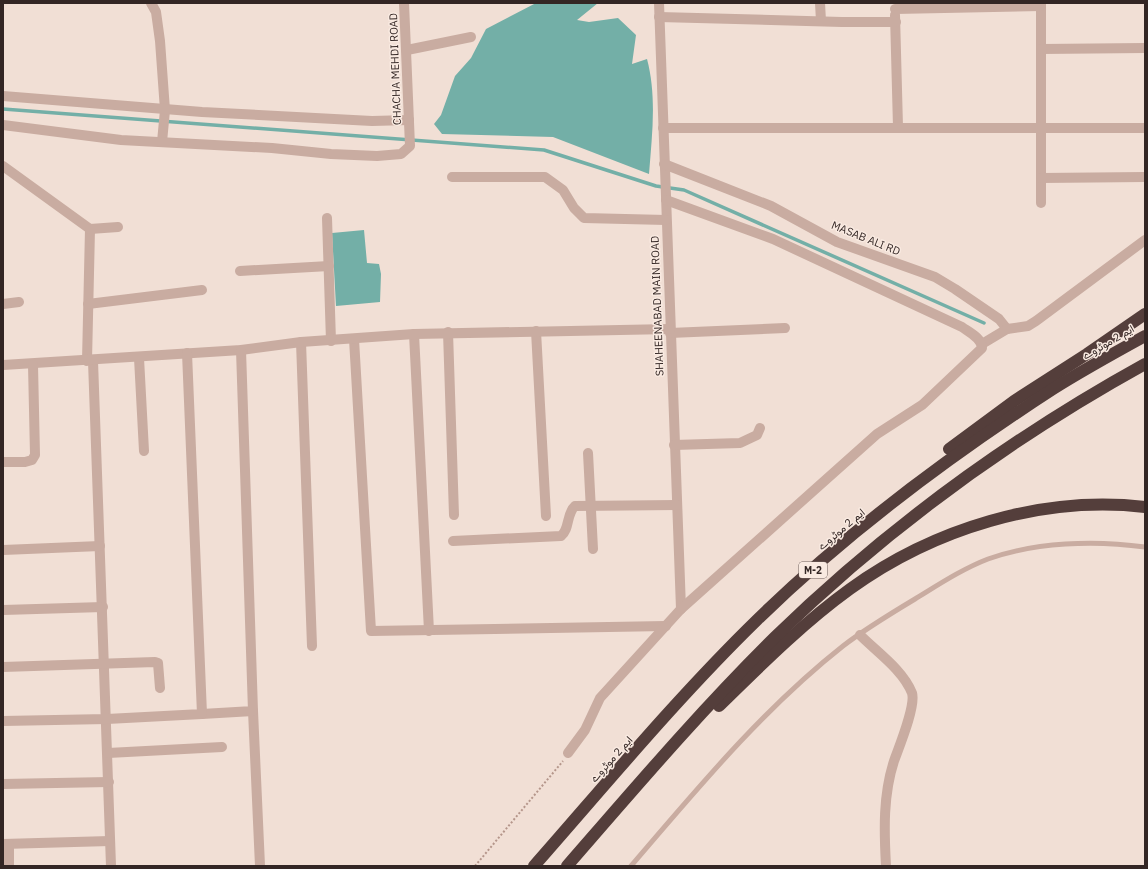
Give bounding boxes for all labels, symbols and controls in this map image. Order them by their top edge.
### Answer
street label: CHACHA MEHDI ROAD [386,13,404,125]
street label: MASAB ALI RD [829,218,903,258]
street label: SHAHEENABAD MAIN ROAD [648,236,666,376]
street label: ایم 2 موٹروے [1080,322,1137,363]
street label: ایم 2 موٹروے [814,505,868,554]
road number: M-2 [799,562,827,578]
street label: ایم 2 موٹروے [587,733,636,786]

